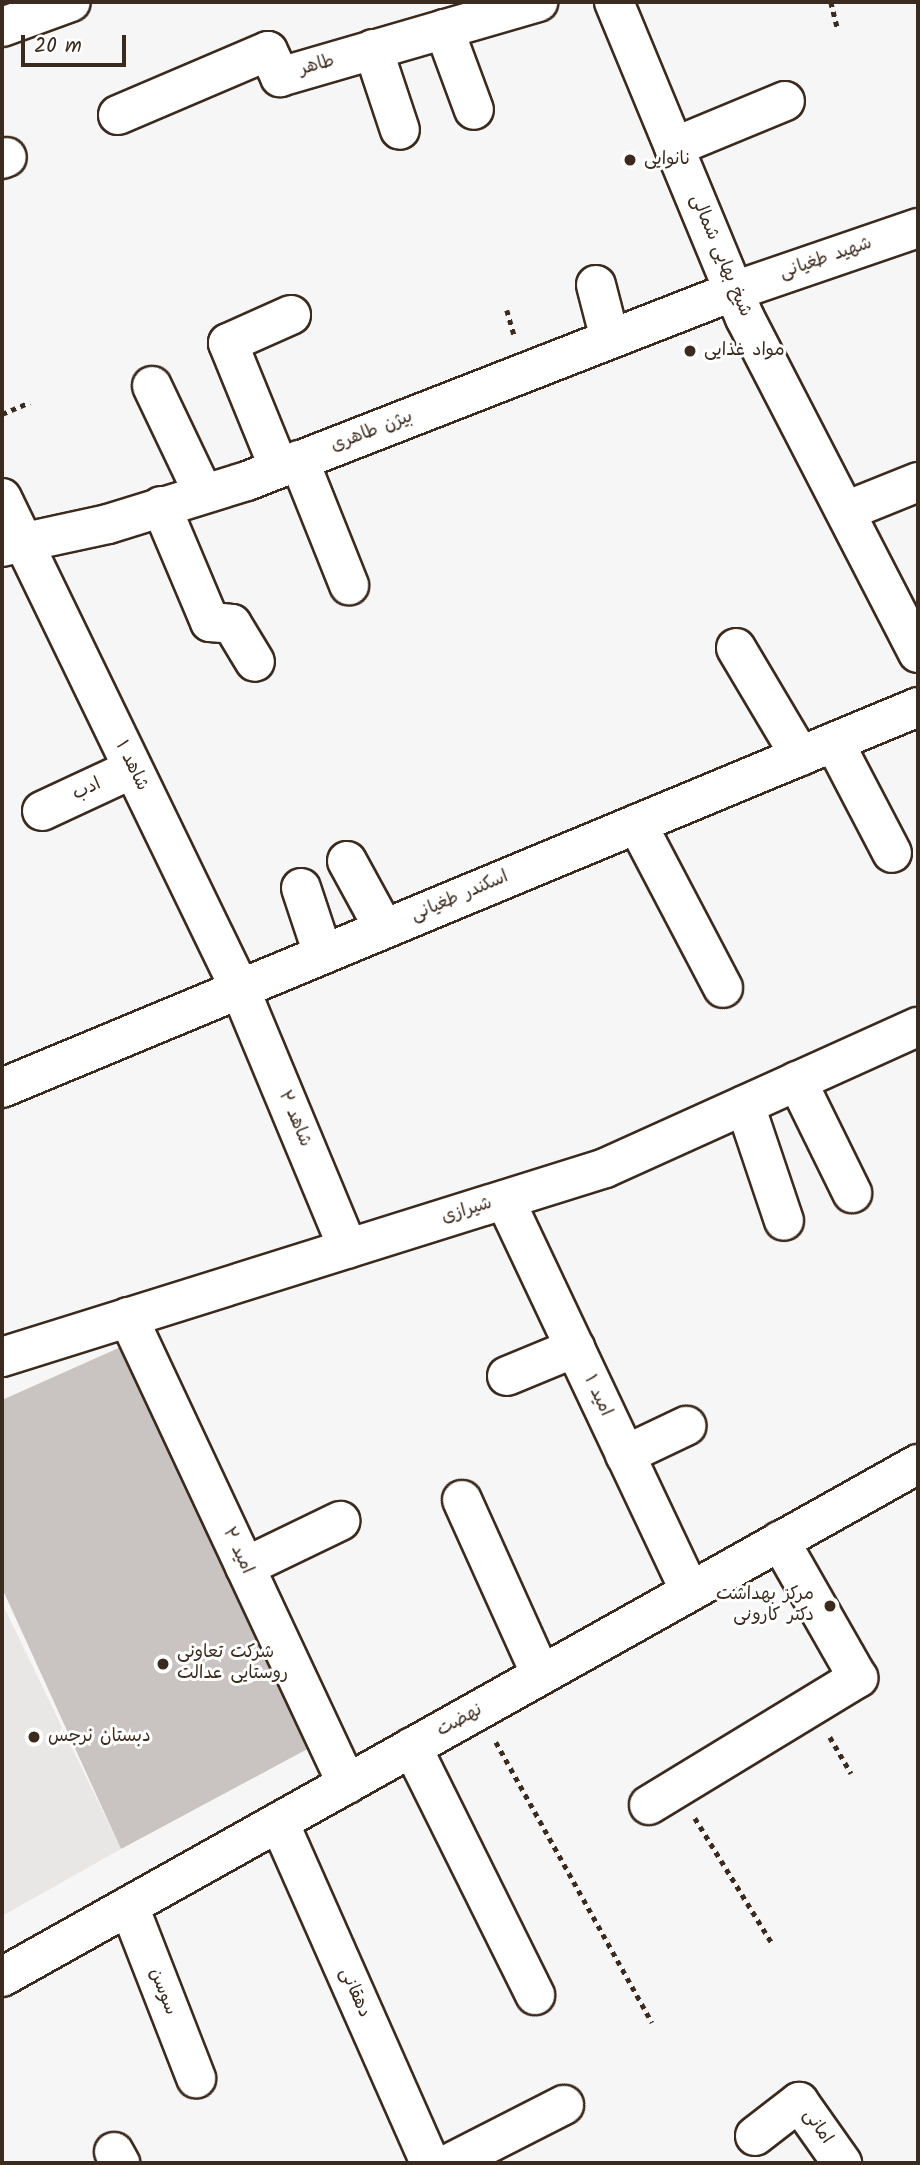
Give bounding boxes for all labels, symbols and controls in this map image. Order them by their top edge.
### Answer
scale bar [24,21,130,65]
text: 20 m [34,30,82,63]
street label: طاهر [297,51,337,81]
place label: نانوایی [644,149,691,171]
marker: نانوایی [622,152,638,168]
street label: شیخ بهایی شمالی [685,192,755,320]
street label: شهید طغیانی [777,233,875,285]
place label: مواد غذایی [704,340,785,362]
marker: مواد غذایی [682,343,698,359]
street label: بیژن طاهری [328,407,416,457]
street label: شاهد ۱ [110,737,152,795]
street label: ادب [69,774,105,806]
street label: اسکندر طغیانی [408,867,512,927]
street label: شاهد ۲ [273,1088,315,1150]
street label: شیرازی [439,1193,495,1229]
street label: امید ۱ [578,1372,616,1420]
street label: امید ۲ [217,1524,257,1578]
place label: مرکز بهداشت دکتر کارونی [716,1585,814,1628]
marker: مرکز بهداشت دکتر کارونی [820,1596,840,1616]
place label: شرکت تعاونی روستایی عدالت [177,1643,288,1686]
marker: شرکت تعاونی روستایی عدالت [155,1656,171,1672]
street label: نهضت [434,1700,486,1742]
place label: دبستان نرجس [48,1726,151,1748]
marker: دبستان نرجس [26,1729,42,1745]
street label: دهقانی [334,1965,374,2021]
street label: سوسن [143,1966,181,2018]
street label: امانی [797,2105,837,2149]

